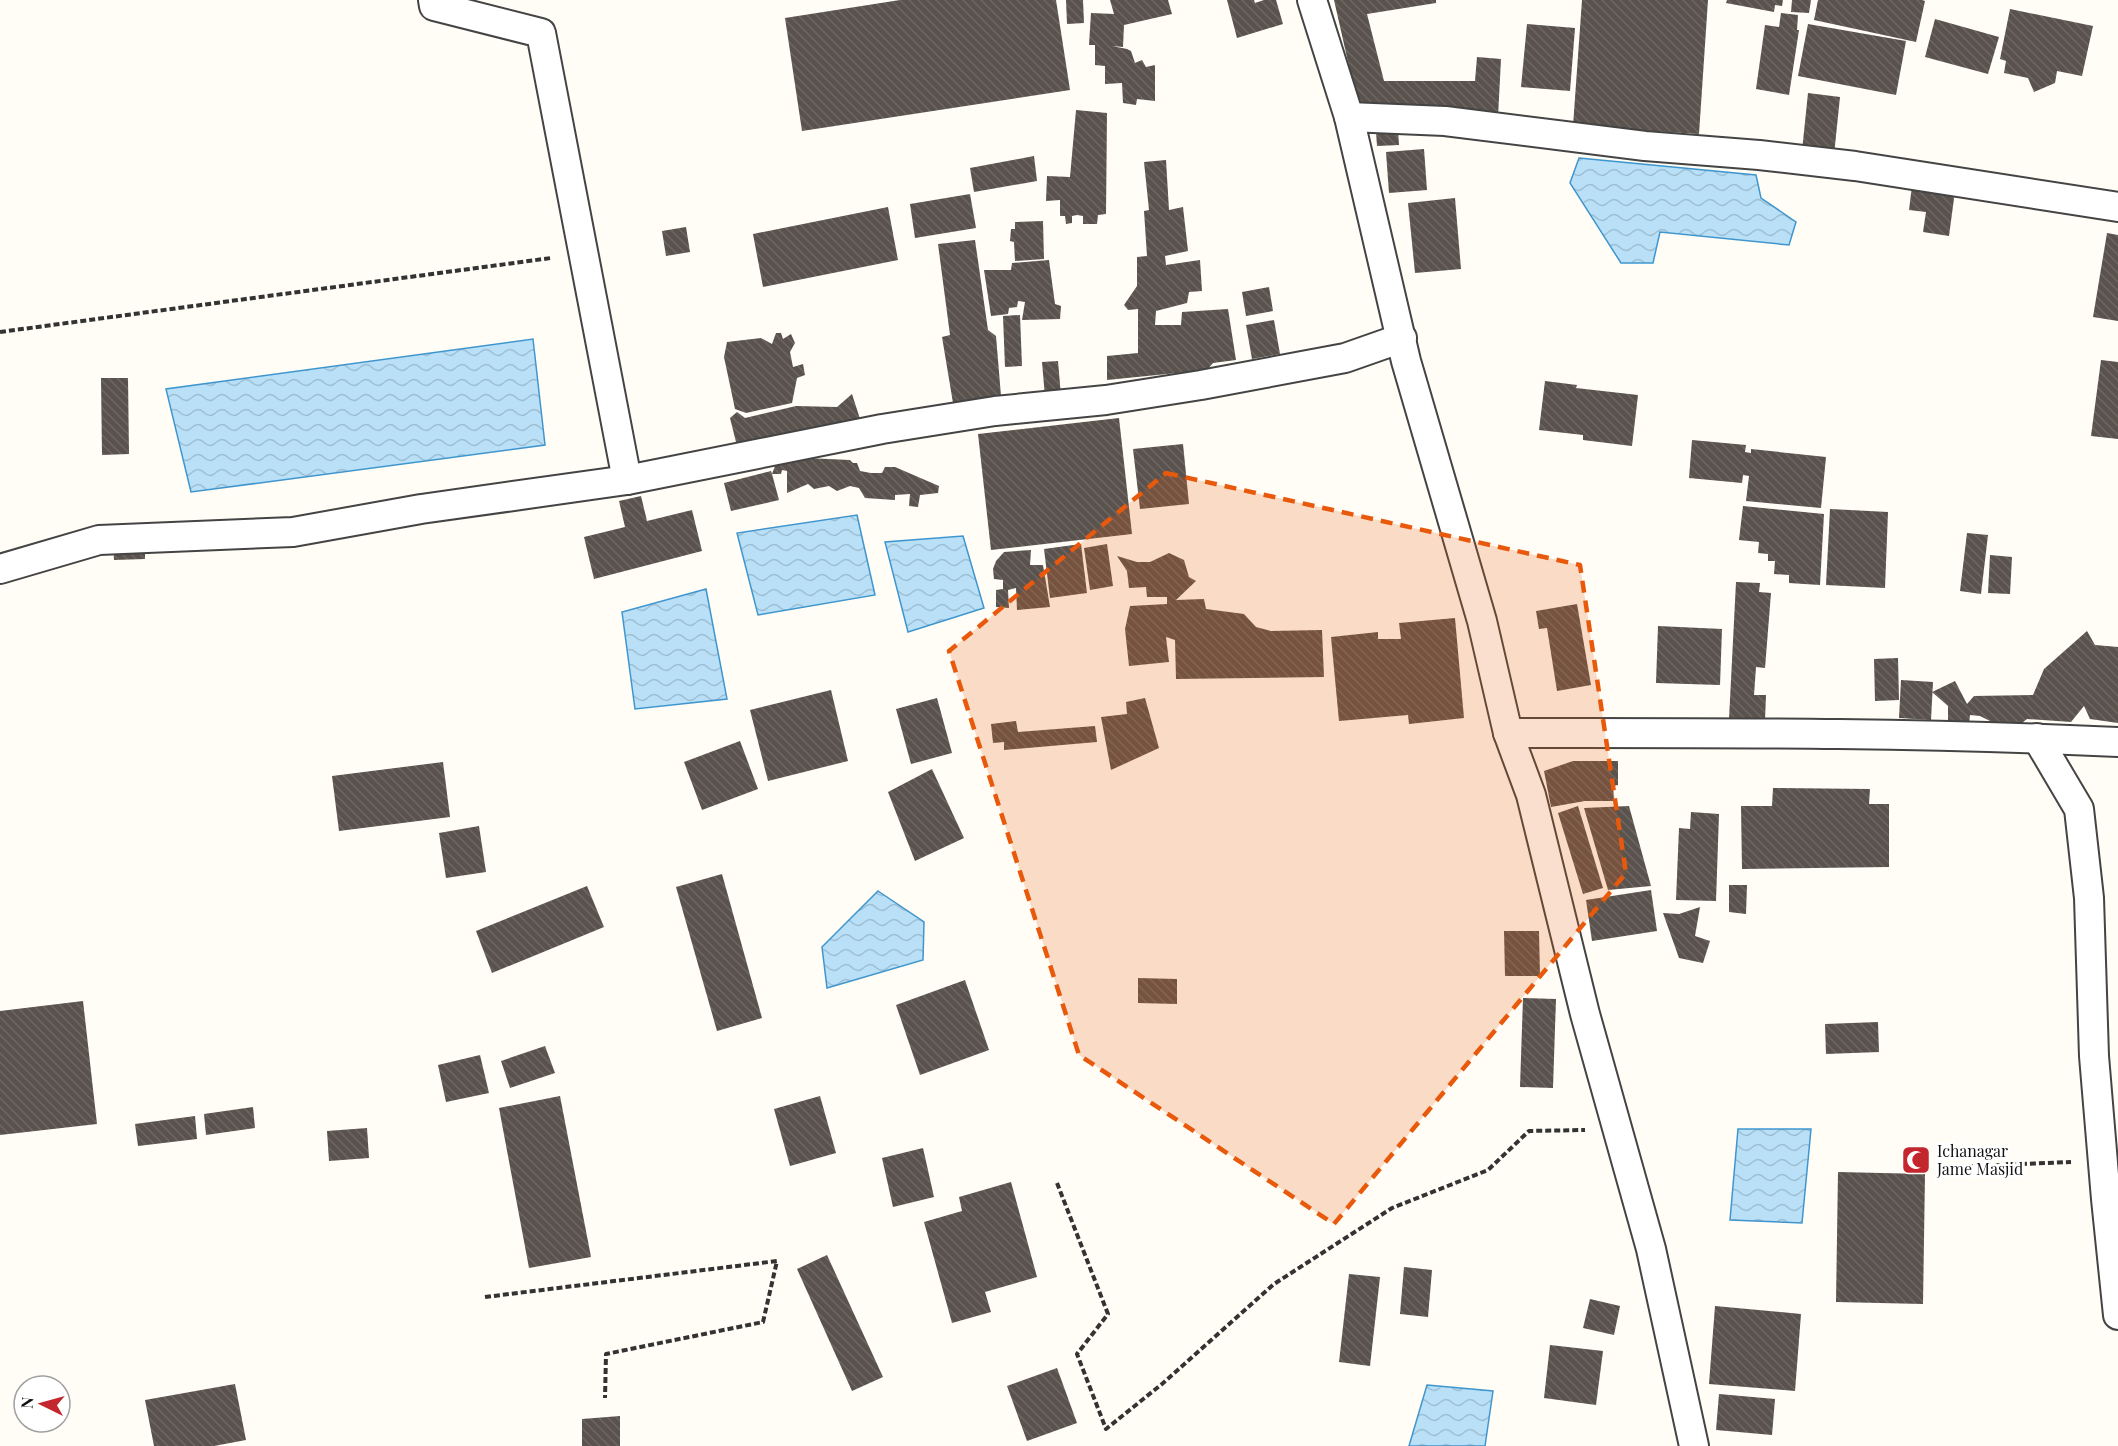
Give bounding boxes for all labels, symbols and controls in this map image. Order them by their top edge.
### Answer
place label: Ichanagar Jame Masjid [1936,1140,2023,1179]
mosque icon: Ichanagar Jame Masjid [1900,1144,1932,1176]
north arrow [12,1374,72,1434]
text: N [16,1396,38,1409]

